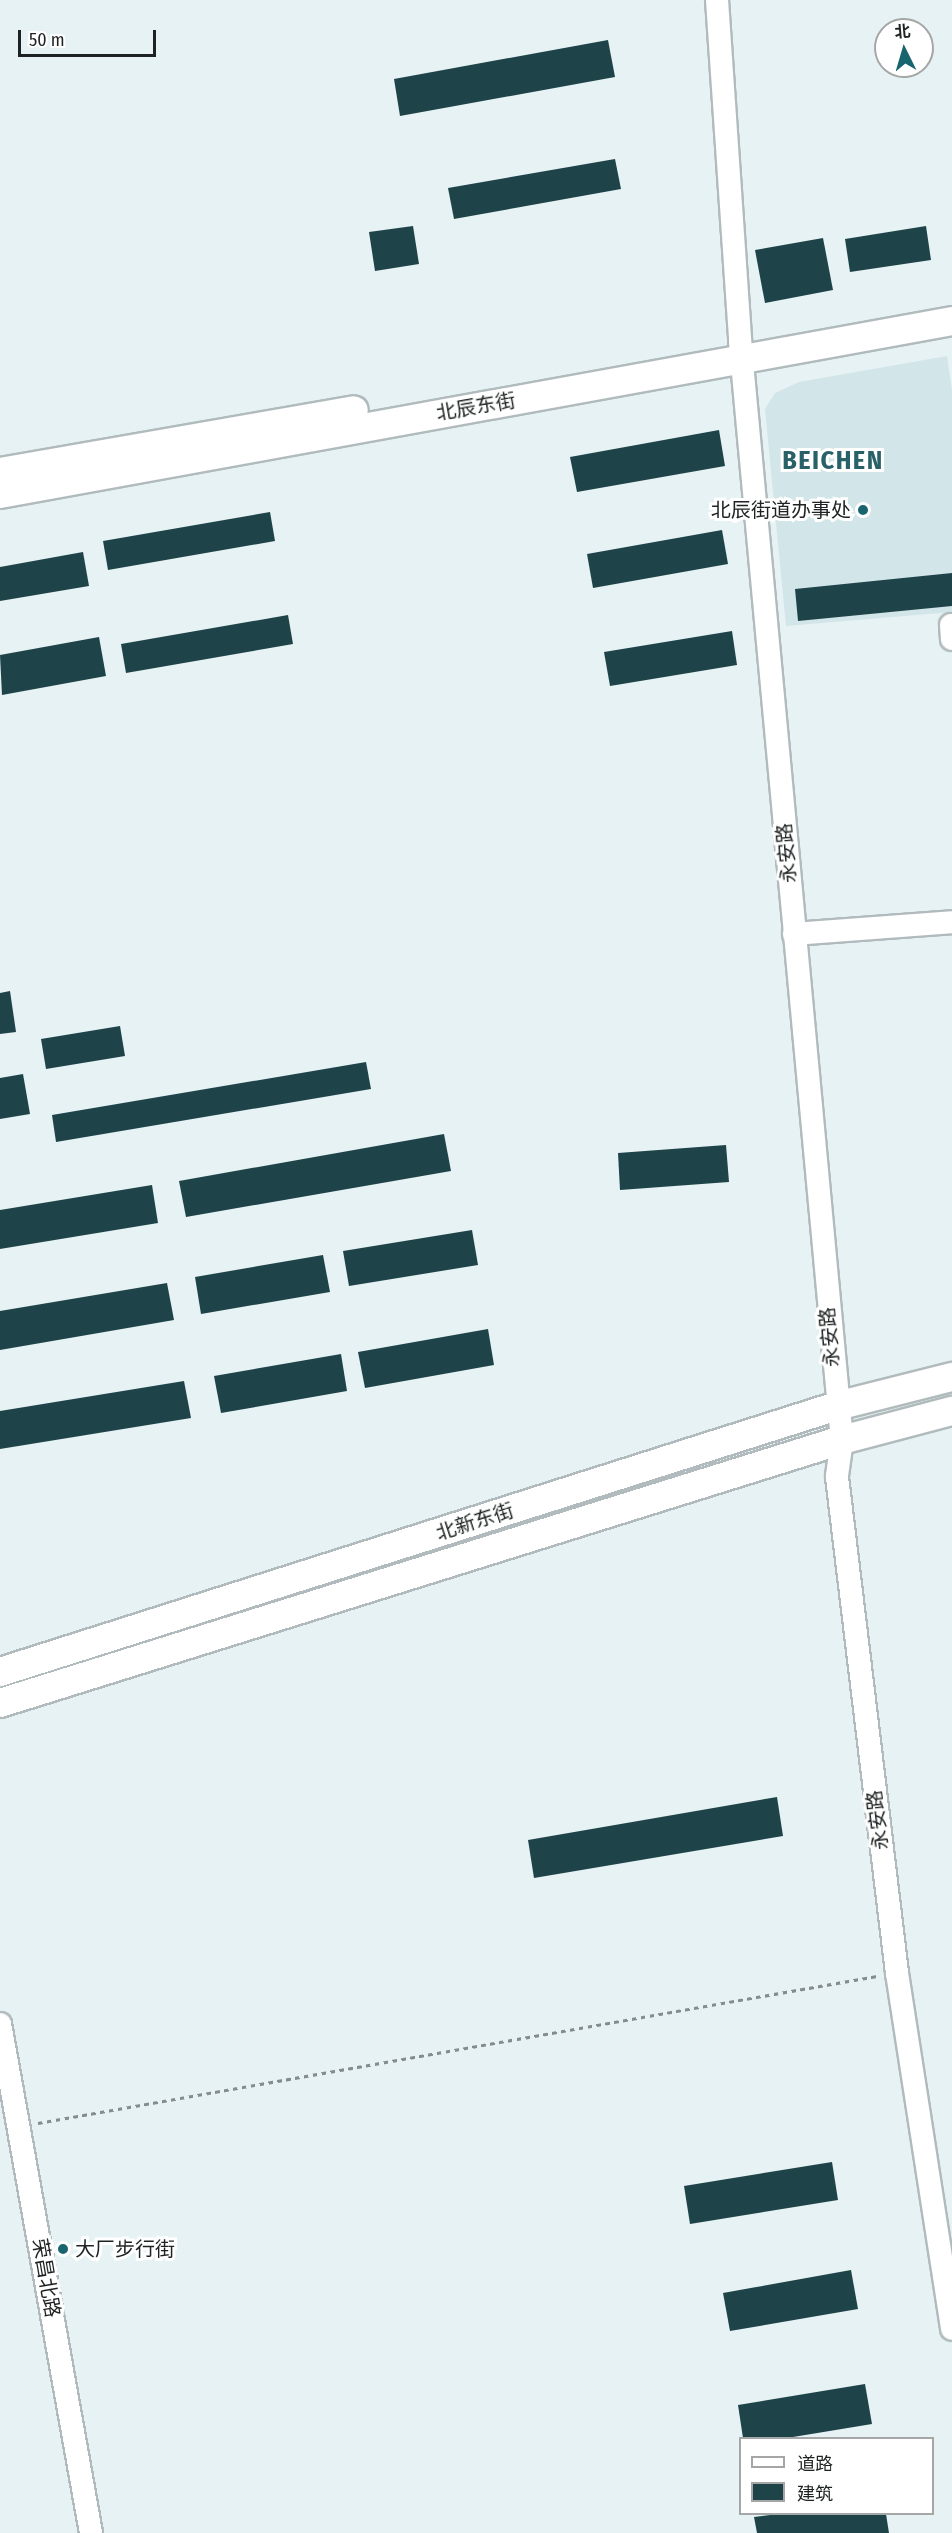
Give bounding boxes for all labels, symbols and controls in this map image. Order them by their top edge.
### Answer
scale bar [21,18,159,56]
north arrow [874,18,934,78]
text: 北 [894,21,911,42]
text: 50 m [29,29,65,51]
street label: 北辰东街 [435,388,517,426]
district label: BEICHEN [782,445,884,477]
place label: 北辰街道办事处 [711,498,851,522]
marker: 北辰街道办事处 [856,503,870,517]
street label: 永安路 [772,822,802,884]
street label: 永安路 [815,1306,845,1368]
street label: 北新东街 [433,1498,517,1546]
street label: 永安路 [862,1789,894,1851]
street label: 荣昌北路 [27,2237,65,2319]
place label: 大厂步行街 [75,2237,175,2261]
marker: 大厂步行街 [56,2242,70,2256]
legend [739,2437,934,2515]
text: 道路 [797,2453,833,2475]
text: 建筑 [797,2483,833,2505]

